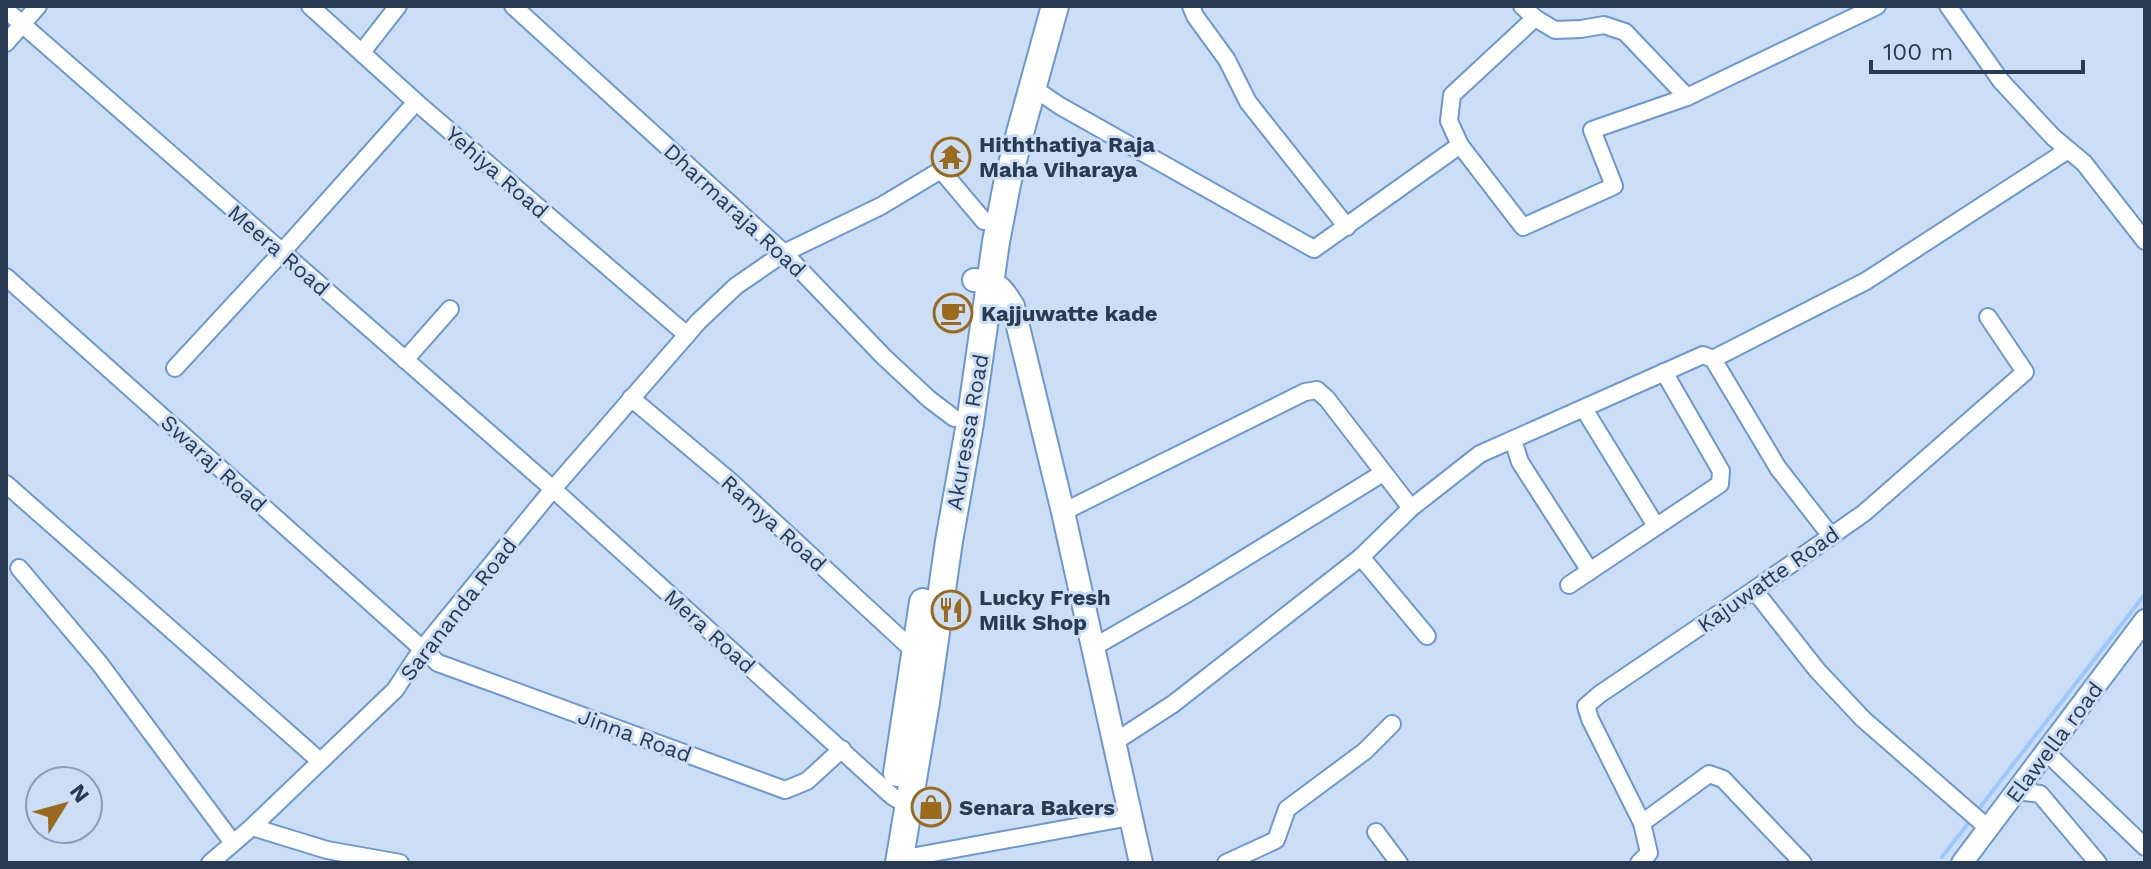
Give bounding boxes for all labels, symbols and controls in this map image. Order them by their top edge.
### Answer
scale bar [1871,24,2083,74]
text: 100 m [1883,38,1953,66]
street label: Yehiya Road [440,121,553,224]
place label: Hiththatiya Raja Maha Viharaya [979,132,1155,182]
temple icon: Hiththatiya Raja Maha Viharaya [930,136,972,178]
street label: Dharmaraja Road [659,138,811,282]
street label: Meera Road [223,200,334,301]
cafe icon: Kajjuwatte kade [932,292,974,334]
place label: Kajjuwatte kade [981,301,1157,326]
street label: Akuressa Road [941,352,994,512]
street label: Swaraj Road [156,410,271,517]
street label: Ramya Road [716,470,831,577]
street label: Kajuwatte Road [1693,521,1844,638]
street label: Sarananda Road [395,533,522,686]
street label: Mera Road [659,584,760,679]
place label: Lucky Fresh Milk Shop [979,585,1111,635]
restaurant icon: Lucky Fresh Milk Shop [930,589,972,631]
street label: Elawella road [2001,677,2108,808]
street label: Jinna Road [575,703,695,767]
north arrow [24,765,104,845]
text: N [65,779,94,807]
shop icon: Senara Bakers [910,786,952,828]
place label: Senara Bakers [959,795,1115,820]

